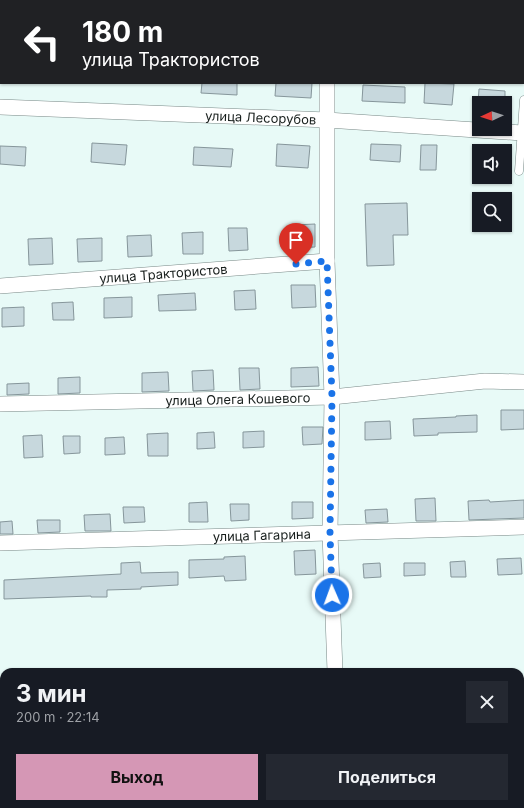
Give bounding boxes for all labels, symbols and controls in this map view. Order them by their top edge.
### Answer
text: 180 m [82,15,163,49]
icon: left [16,16,68,68]
text: улица Трактористов [82,49,260,70]
north arrow [472,96,512,136]
map controls [472,96,512,232]
street label: улица Лесорубов [205,107,317,128]
button: sound [472,144,512,184]
button: search [472,192,512,232]
pin [279,223,313,264]
icon: arrive [285,229,307,251]
street label: улица Трактористов [99,261,228,286]
street label: улица Олега Кошевого [165,389,311,409]
street label: улица Гагарина [213,526,311,544]
position arrow [311,574,353,616]
text: 3 мин [16,679,87,708]
button: close [466,681,508,723]
text: 200 m · 22:14 [16,709,100,725]
button: Выход [16,754,258,800]
button: Поделиться [266,754,508,800]

